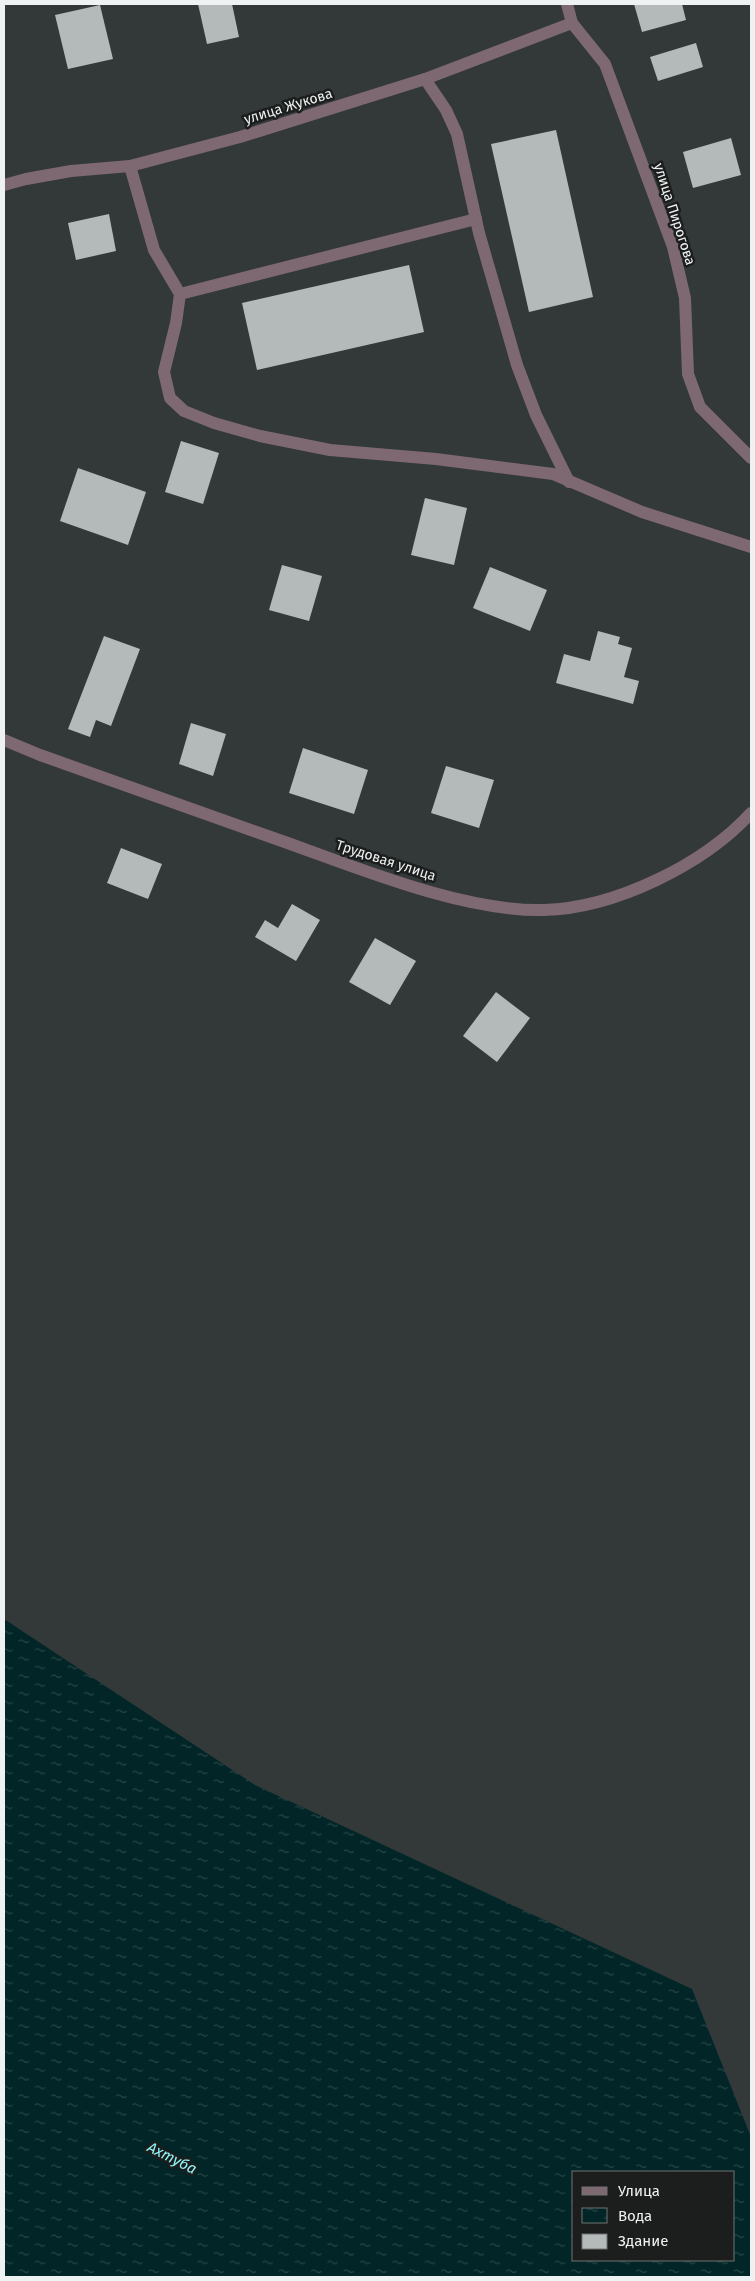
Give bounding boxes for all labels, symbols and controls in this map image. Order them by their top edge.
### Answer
street label: улица Жукова [242,85,334,128]
street label: улица Пирогова [650,161,699,267]
street label: Трудовая улица [334,836,438,885]
water label: Ахтуба [143,2138,200,2178]
legend [572,2171,735,2261]
text: Улица [618,2182,660,2200]
text: Вода [618,2207,652,2225]
text: Здание [618,2232,668,2250]

